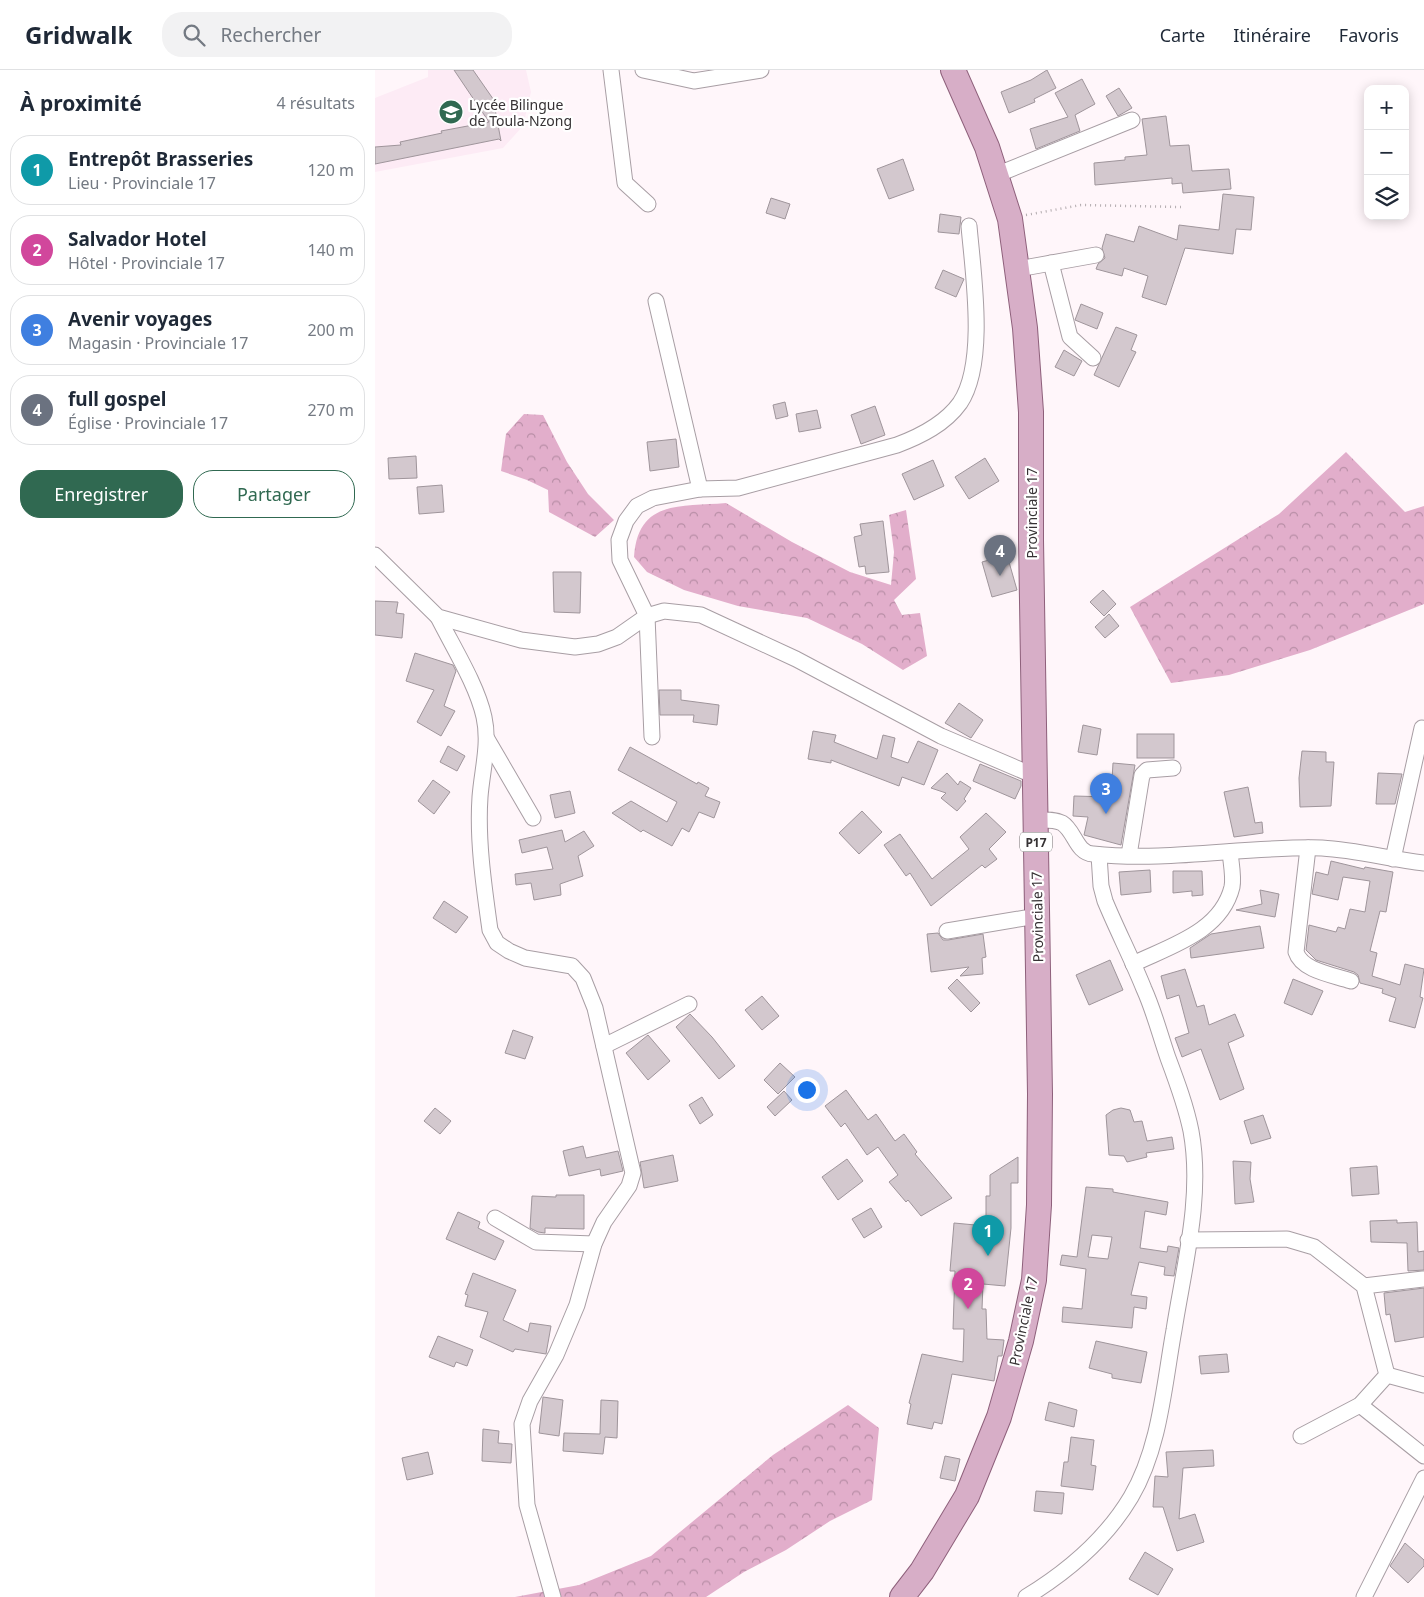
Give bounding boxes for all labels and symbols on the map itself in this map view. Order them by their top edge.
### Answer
place label: Lycée Bilingue de Toula-Nzong [469,95,572,130]
school or university icon: Lycée Bilingue de Toula-Nzong [438,99,464,125]
street label: Provinciale 17 [1022,468,1041,558]
pin: 4 [984,535,1016,576]
pin: 3 [1090,773,1122,814]
road number: P17 [1020,832,1052,852]
street label: Provinciale 17 [1027,871,1047,963]
your location [794,1077,820,1103]
pin: 1 [972,1215,1004,1256]
pin: 2 [952,1268,984,1309]
street label: Provinciale 17 [1004,1275,1042,1367]

